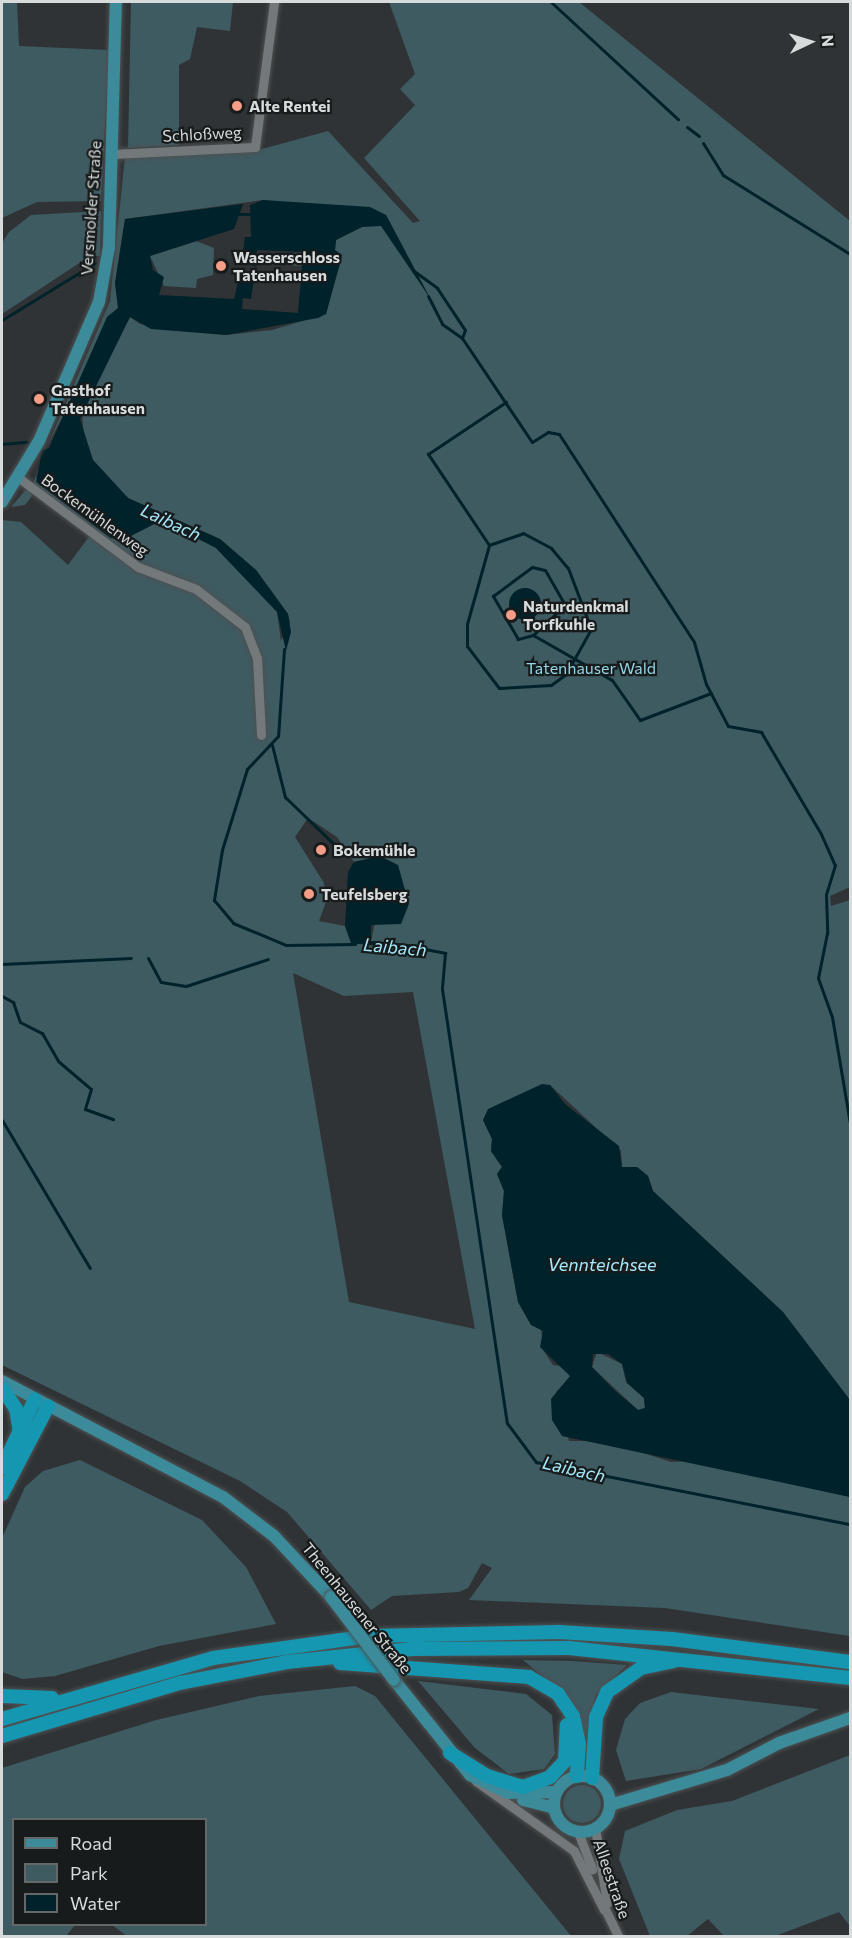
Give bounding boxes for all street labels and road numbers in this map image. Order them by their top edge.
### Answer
street label: Schloßweg [162,122,242,146]
street label: Versmolder Straße [77,140,105,276]
street label: Bockemühlenweg [38,470,152,560]
street label: Theenhausener Straße [298,1539,416,1677]
street label: Alleestraße [589,1837,635,1921]

